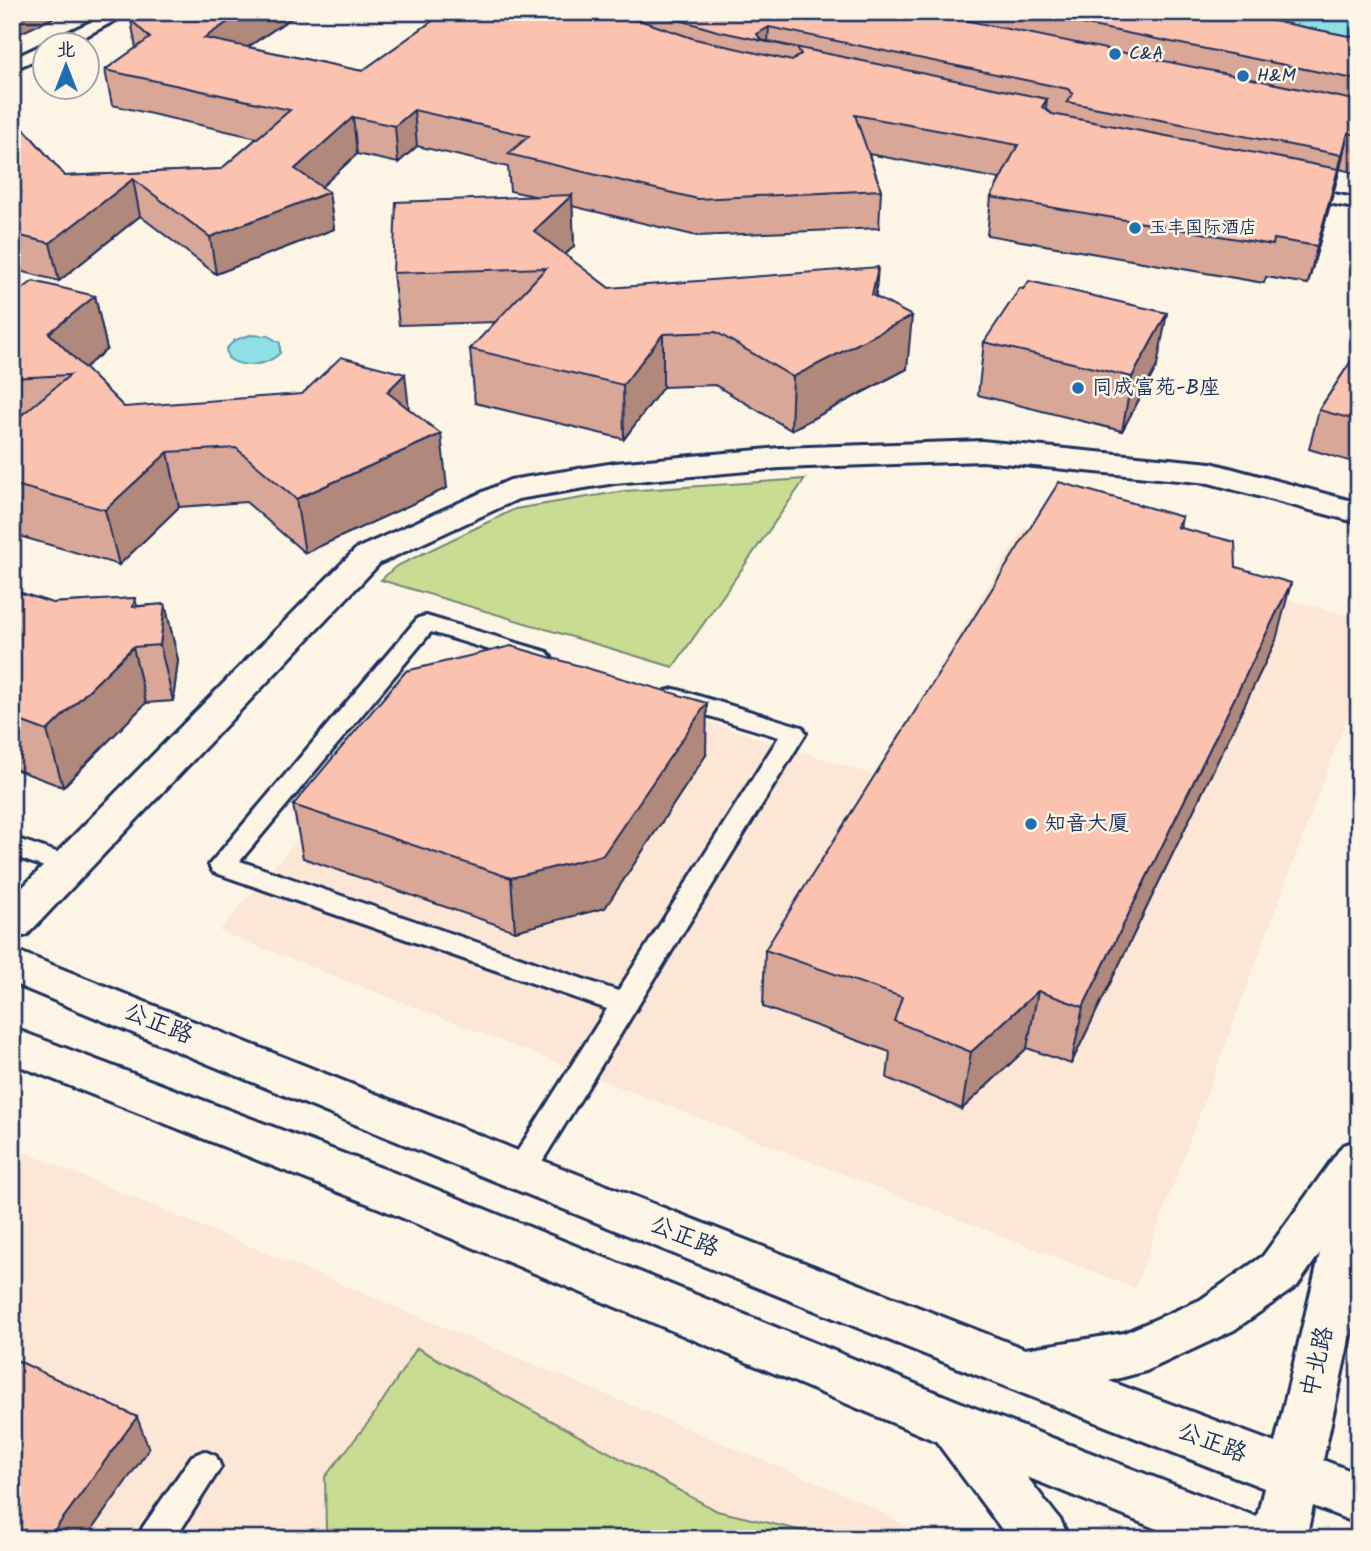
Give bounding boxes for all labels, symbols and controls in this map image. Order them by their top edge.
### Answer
north arrow [32,32,102,102]
text: 北 [56,36,76,66]
place label: C&A [1129,40,1163,69]
marker: C&A [1107,46,1123,62]
place label: H&M [1257,62,1297,91]
marker: H&M [1235,68,1251,84]
place label: 玉丰国际酒店 [1149,214,1257,243]
marker: 玉丰国际酒店 [1127,220,1143,236]
place label: 同成富苑-B座 [1092,372,1220,405]
marker: 同成富苑-B座 [1070,380,1086,396]
place label: 知音大厦 [1045,808,1129,841]
marker: 知音大厦 [1023,816,1039,832]
street label: 公正路 [117,992,199,1056]
street label: 公正路 [643,1205,725,1269]
street label: 中北路 [1291,1323,1345,1401]
street label: 公正路 [1171,1412,1253,1474]

